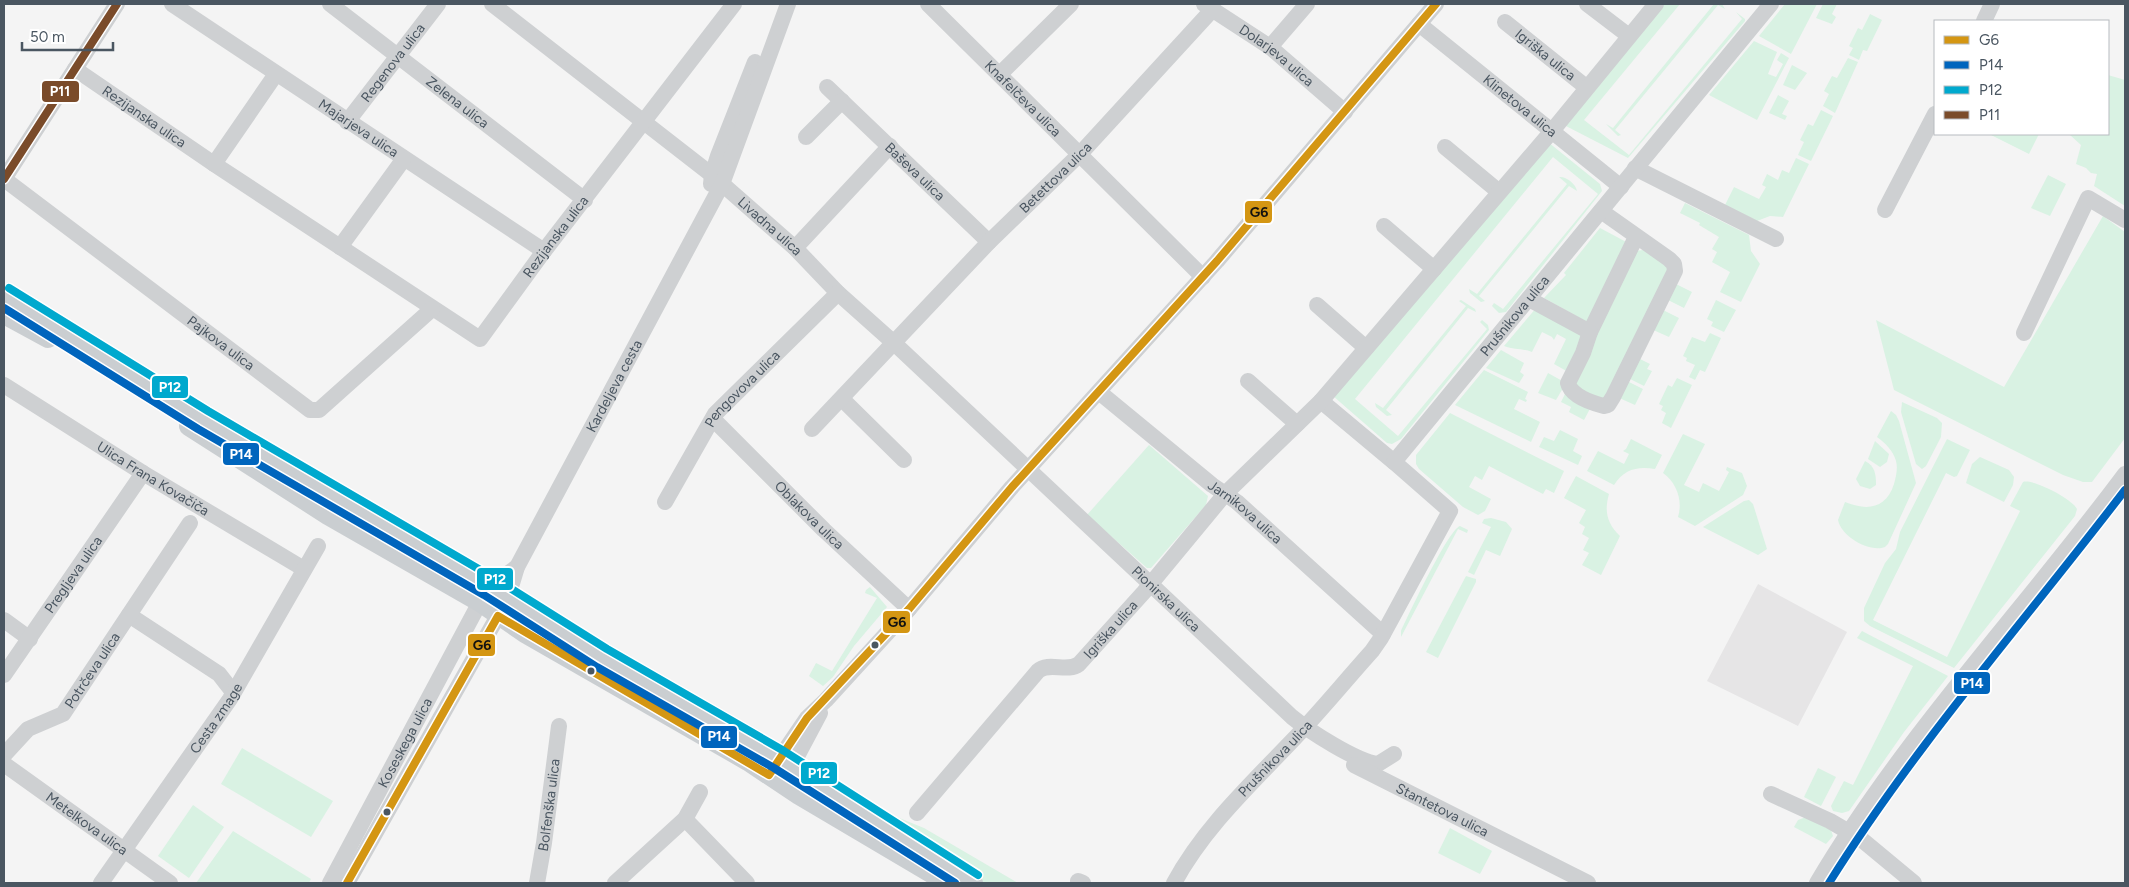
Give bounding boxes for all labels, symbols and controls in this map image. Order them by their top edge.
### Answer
scale bar [22,20,114,52]
street label: Regenova ulica [358,20,429,106]
legend [1934,20,2109,135]
street label: Dolarjeva ulica [1236,21,1317,90]
street label: Igriška ulica [1512,26,1579,84]
text: 50 m [30,28,65,46]
text: G6 [1979,31,1999,49]
text: P14 [1979,56,2003,74]
street label: Knafelčeva ulica [981,57,1065,140]
street label: Klinetova ulica [1479,71,1560,141]
street label: Zelena ulica [423,73,492,132]
line badge: P11 [41,80,80,103]
text: P12 [1979,81,2002,99]
street label: Rezijanska ulica [99,82,189,151]
text: P11 [50,83,70,100]
street label: Majarjeva ulica [315,96,402,161]
text: P11 [1979,106,2000,124]
street label: Baševa ulica [881,139,948,204]
street label: Betettova ulica [1016,139,1095,217]
street label: Rezijanska ulica [520,193,592,281]
street label: Livadna ulica [734,194,806,259]
line badge: G6 [1244,200,1273,224]
text: G6 [1250,204,1268,221]
street label: Prušnikova ulica [1477,272,1553,360]
street label: Pajkova ulica [184,312,258,374]
street label: Kardeljeva cesta [583,337,646,435]
street label: Pengovova ulica [701,347,784,430]
line badge: P12 [151,375,189,399]
text: P12 [159,379,181,396]
street label: Ulica Frana Kovačiča [94,438,212,519]
line badge: P14 [222,442,260,466]
text: P14 [229,446,253,463]
street label: Jarnikova ulica [1204,477,1285,548]
street label: Oblakova ulica [771,478,847,553]
street label: Pregljeva ulica [41,533,106,617]
street label: Pionirska ulica [1128,563,1204,635]
line badge: P12 [476,567,514,591]
text: P12 [484,571,506,588]
street label: Igriška ulica [1080,597,1141,662]
line badge: G6 [882,610,911,634]
text: G6 [888,614,906,631]
street label: Potrčeva ulica [61,629,124,712]
line badge: G6 [467,633,496,657]
text: G6 [473,637,491,654]
unlabelled marker [870,640,880,650]
unlabelled marker [586,666,596,676]
line badge: P14 [1953,671,1991,695]
text: P14 [1960,675,1984,692]
street label: Cesta zmage [186,680,247,757]
street label: Koseskega ulica [374,695,436,791]
street label: Prušnikova ulica [1235,717,1316,800]
line badge: P14 [700,725,738,749]
text: P14 [707,728,731,745]
street label: Bolfenška ulica [535,758,564,853]
line badge: P12 [800,761,838,785]
text: P12 [808,765,830,782]
street label: Stantetova ulica [1393,780,1491,840]
street label: Metelkova ulica [42,789,131,859]
unlabelled marker [382,807,392,817]

